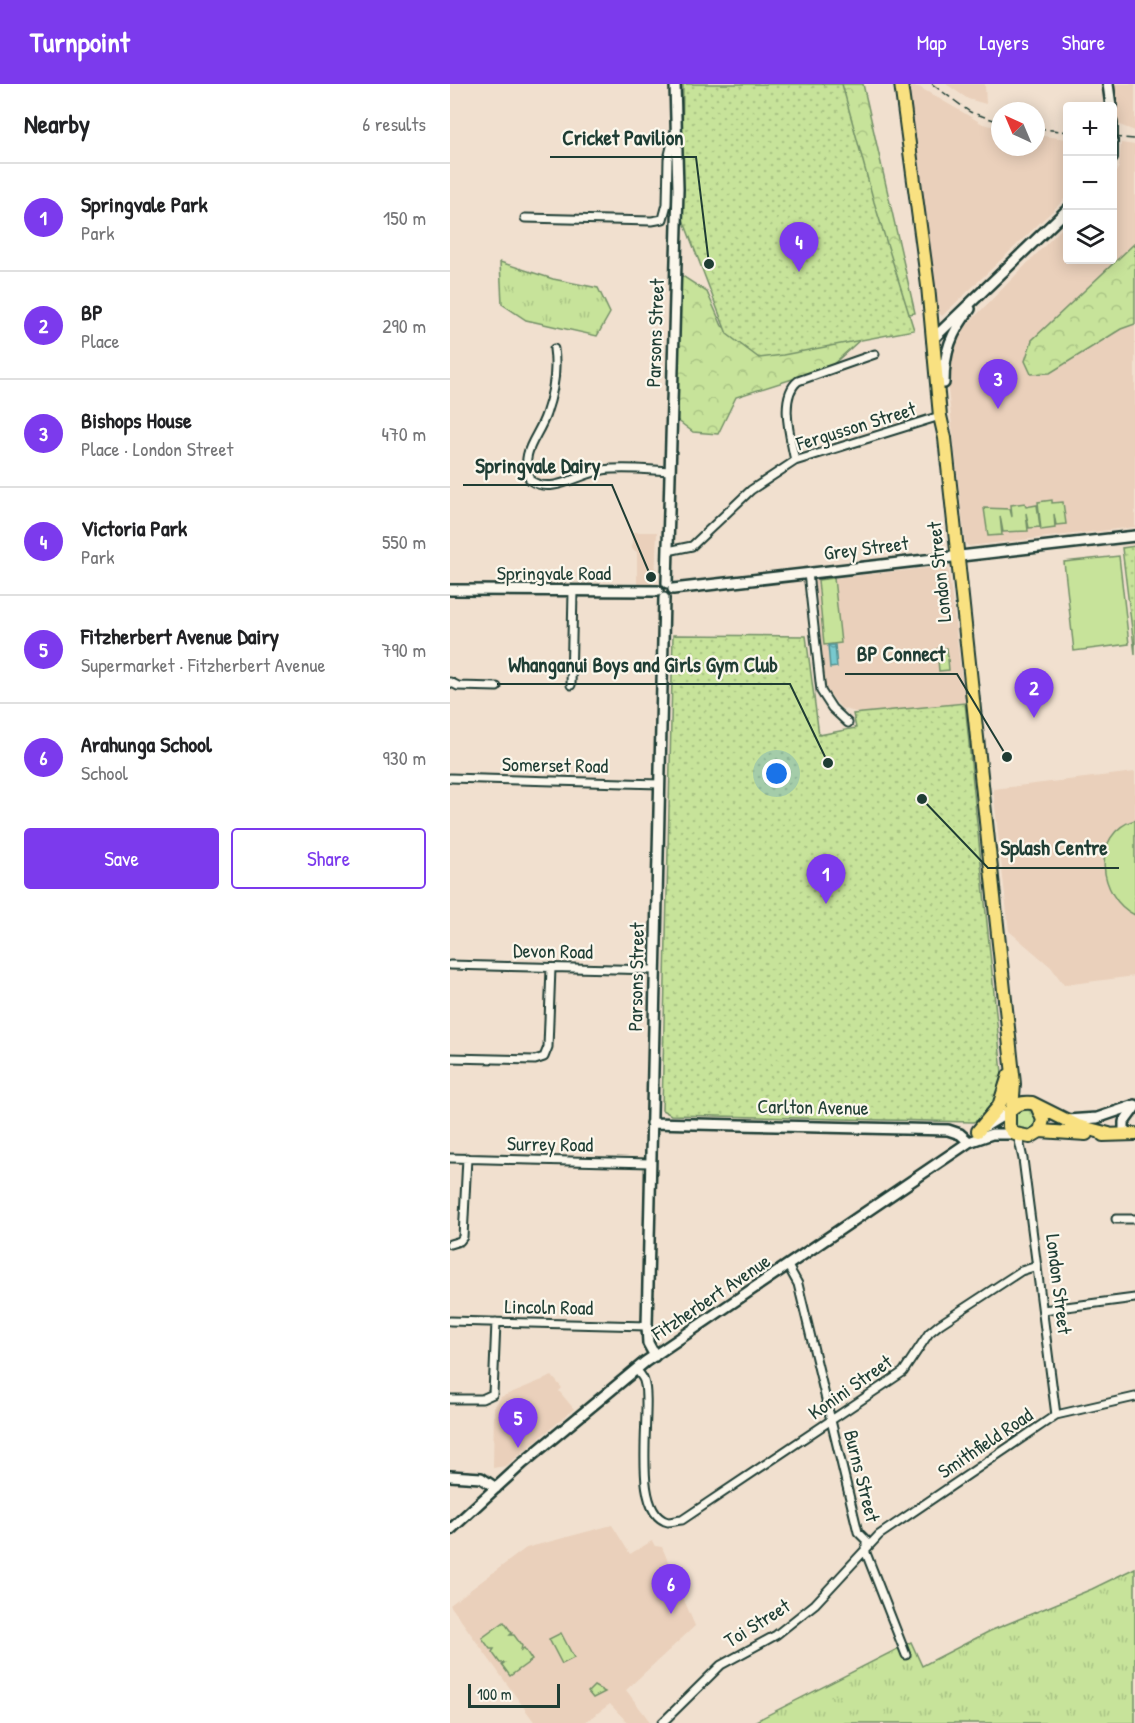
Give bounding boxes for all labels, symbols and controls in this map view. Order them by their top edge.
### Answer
text: Turnpoint [30,23,130,61]
text: Map [917,28,946,57]
text: Layers [979,28,1029,57]
text: Share [1062,28,1105,57]
north arrow [991,102,1045,156]
map controls [1063,102,1117,264]
button: + [1063,102,1117,156]
text: Nearby [24,106,90,141]
text: 6 results [362,110,426,137]
callout: Cricket Pavilion [550,118,696,157]
text: Cricket Pavilion [562,123,684,152]
button: − [1063,156,1117,210]
text: Springvale Park [81,189,208,219]
text: 1 [40,204,47,231]
text: 150 m [383,204,426,231]
button: layers [1063,210,1117,264]
text: Park [81,219,114,246]
pin: 4 [780,222,818,272]
street label: Parsons Street [639,277,670,388]
text: BP [81,297,103,327]
text: 2 [39,312,48,339]
text: 290 m [382,312,426,339]
text: Place [81,327,120,354]
pin: 3 [978,360,1018,409]
street label: Fergusson Street [792,394,920,457]
text: Bishops House [81,405,192,435]
text: 3 [39,420,48,447]
text: 470 m [381,420,426,447]
text: Place · London Street [81,435,233,462]
callout: Springvale Dairy [463,446,612,485]
text: Springvale Dairy [475,451,601,481]
text: Victoria Park [81,513,187,543]
street label: London Street [920,520,957,623]
text: 4 [40,528,47,555]
text: 550 m [382,528,426,555]
street label: Grey Street [822,529,911,566]
text: Park [81,543,114,570]
street label: Springvale Road [497,559,611,586]
text: Fitzherbert Avenue Dairy [81,621,279,651]
callout: BP Connect [845,635,957,674]
text: 5 [39,636,48,663]
text: 790 m [382,636,426,663]
text: BP Connect [857,639,946,668]
callout: Whanganui Boys and Girls Gym Club [497,645,790,684]
text: Whanganui Boys and Girls Gym Club [508,650,778,680]
text: Supermarket · Fitzherbert Avenue [81,651,325,678]
pin: 2 [1014,668,1054,718]
text: Arahunga School [81,729,212,759]
text: 6 [40,744,47,771]
text: 930 m [383,744,426,771]
street label: Somerset Road [502,750,609,779]
text: School [81,759,128,786]
your location [762,759,791,788]
button: Save [24,828,219,889]
button: Share [231,828,426,889]
callout: Splash Centre [988,829,1119,868]
text: Splash Centre [1000,833,1108,863]
pin: 1 [806,854,845,904]
street label: Parsons Street [621,921,650,1032]
street label: Devon Road [513,936,593,965]
street label: Carlton Avenue [757,1092,869,1121]
street label: Surrey Road [507,1129,594,1158]
street label: London Street [1040,1232,1079,1337]
street label: Fitzherbert Avenue [645,1247,775,1347]
street label: Lincoln Road [505,1292,594,1321]
street label: Konini Street [802,1347,898,1425]
pin: 5 [498,1398,538,1448]
street label: Smithfield Road [932,1401,1038,1484]
street label: Burns Street [838,1427,887,1526]
pin: 6 [652,1564,690,1614]
street label: Toi Street [719,1591,796,1653]
scale bar [468,1681,560,1708]
text: 100 m [477,1683,512,1705]

